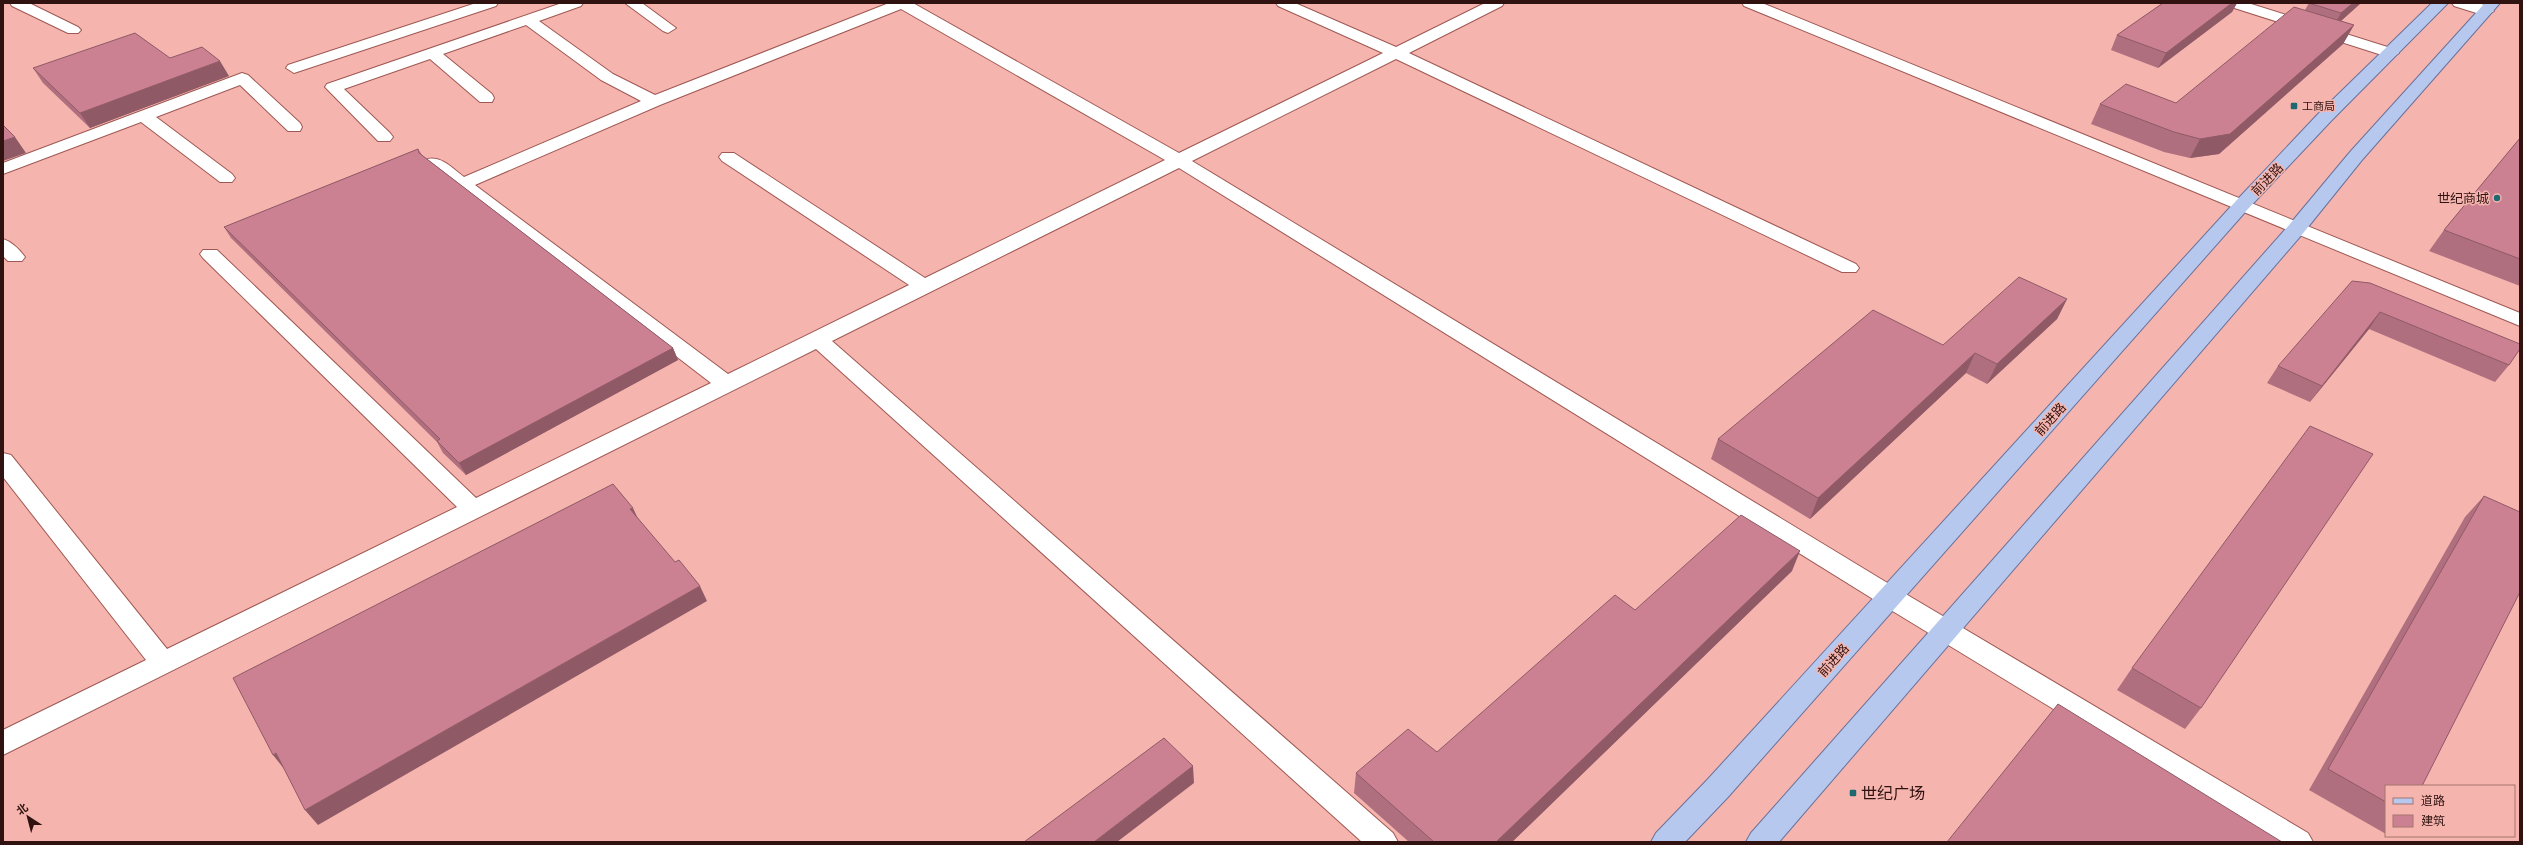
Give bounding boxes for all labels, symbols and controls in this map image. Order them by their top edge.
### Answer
place label: 工商局 [2302,99,2335,112]
marker: 工商局 [2289,101,2299,111]
street label: 前进路 [2248,159,2286,199]
place label: 世纪商城 [2437,190,2489,206]
marker: 世纪商城 [2492,193,2502,203]
street label: 前进路 [2031,399,2069,439]
street label: 前进路 [1814,640,1852,680]
place label: 世纪广场 [1861,783,1925,802]
legend [2385,785,2515,837]
marker: 世纪广场 [1848,788,1858,798]
text: 道路 [2421,793,2445,808]
north arrow [8,797,48,837]
text: 北 [14,800,30,817]
text: 建筑 [2421,813,2445,828]

